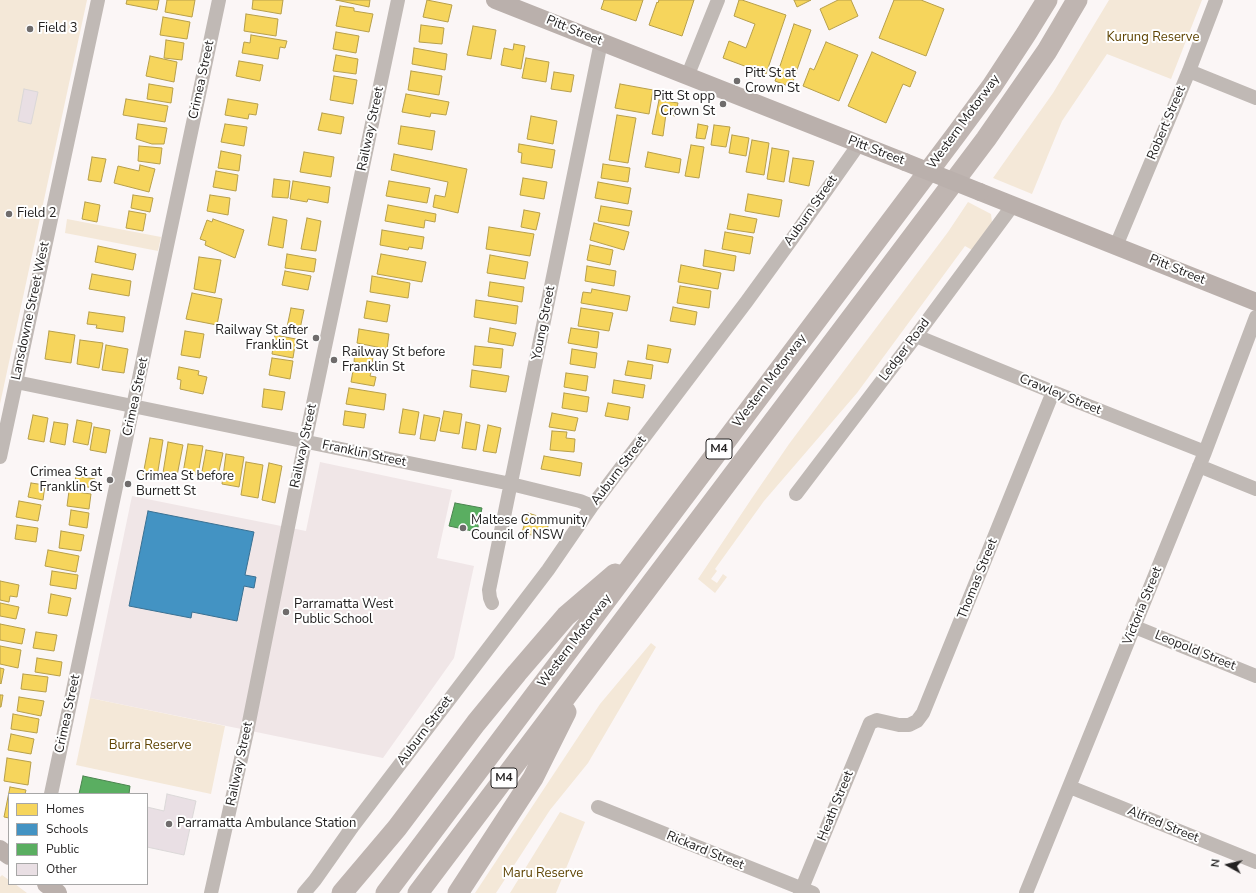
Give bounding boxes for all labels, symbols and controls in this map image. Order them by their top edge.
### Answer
street label: Pitt Street [544,13,604,49]
place label: Field 3 [38,21,78,37]
marker: Field 3 [25,24,35,34]
park label: Kurung Reserve [1107,30,1199,46]
street label: Crimea Street [186,39,218,121]
place label: Pitt St at Crown St [745,66,800,97]
street label: Western Motorway [925,72,1003,172]
marker: Pitt St at Crown St [732,76,742,86]
street label: Robert Street [1144,84,1190,162]
street label: Railway Street [354,86,388,172]
place label: Pitt St opp Crown St [653,89,715,120]
marker: Pitt St opp Crown St [718,99,728,109]
street label: Pitt Street [846,133,906,169]
street label: Auburn Street [781,173,841,249]
place label: Field 2 [17,206,57,222]
marker: Field 2 [4,209,14,219]
street label: Lansdowne Street West [9,240,53,382]
street label: Pitt Street [1147,252,1207,288]
street label: Young Street [529,285,559,361]
street label: Ledger Road [876,316,934,384]
place label: Railway St after Franklin St [215,323,308,354]
street label: Western Motorway [730,331,810,431]
marker: Railway St after Franklin St [311,333,321,343]
place label: Railway St before Franklin St [342,345,445,376]
marker: Railway St before Franklin St [329,355,339,365]
street label: Crimea Street [120,356,152,438]
street label: Crawley Street [1017,371,1103,419]
street label: Railway Street [287,403,321,489]
street label: Auburn Street [588,433,650,509]
street label: Franklin Street [321,437,407,471]
road number: M4 [706,439,732,459]
place label: Crimea St at Franklin St [30,465,102,496]
place label: Crimea St before Burnett St [136,469,234,500]
marker: Crimea St at Franklin St [105,475,115,485]
marker: Crimea St before Burnett St [123,479,133,489]
place label: Maltese Community Council of NSW [471,513,587,544]
marker: Maltese Community Council of NSW [458,523,468,533]
street label: Thomas Street [955,536,1001,622]
street label: Victoria Street [1120,565,1166,647]
street label: Western Motorway [535,591,615,691]
place label: Parramatta West Public School [294,597,393,628]
marker: Parramatta West Public School [281,607,291,617]
street label: Leopold Street [1152,628,1238,674]
street label: Crimea Street [52,673,84,755]
street label: Auburn Street [394,693,456,769]
street label: Railway Street [223,721,257,807]
park label: Burra Reserve [109,738,191,754]
road number: M4 [491,768,517,788]
street label: Heath Street [815,769,857,843]
legend [8,793,148,885]
text: Homes [46,801,84,817]
street label: Alfred Street [1125,804,1201,846]
place label: Parramatta Ambulance Station [177,816,356,832]
marker: Parramatta Ambulance Station [164,819,174,829]
text: Schools [46,821,88,837]
street label: Rickard Street [664,828,746,874]
text: Public [46,841,79,857]
north arrow [1208,845,1248,885]
text: N [1208,858,1224,868]
text: Other [46,861,77,877]
park label: Maru Reserve [503,866,583,882]

